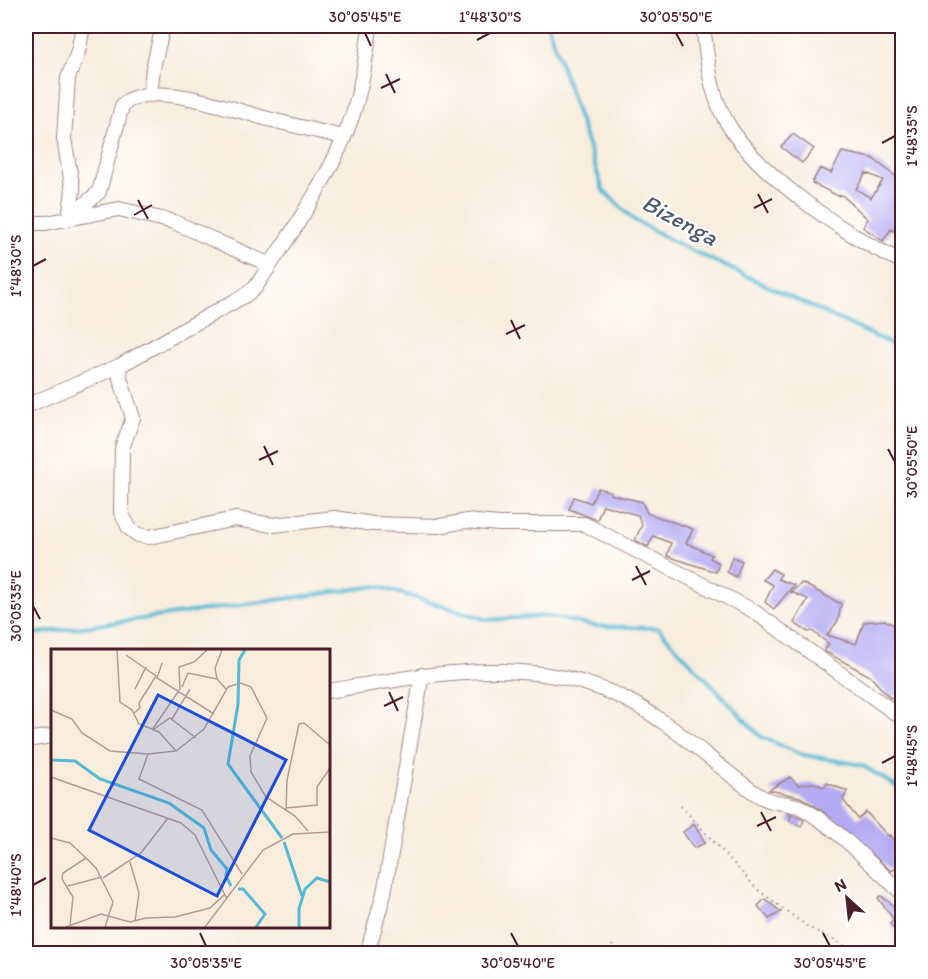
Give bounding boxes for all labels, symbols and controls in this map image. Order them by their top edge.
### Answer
text: 30°05'45"E [329,8,401,26]
text: 1°48'30"S [459,8,521,26]
text: 30°05'50"E [640,8,712,26]
text: 1°48'35"S [903,105,921,167]
water label: Bizenga [637,188,724,252]
text: 1°48'30"S [7,235,25,297]
text: 30°05'50"E [903,426,921,498]
text: 30°05'35"E [7,570,25,642]
inset map [51,649,330,928]
text: 1°48'45"S [903,725,921,787]
text: 1°48'40"S [7,853,25,917]
north arrow [817,868,877,928]
text: N [831,874,850,896]
text: 30°05'35"E [170,954,242,972]
text: 30°05'40"E [481,954,555,972]
text: 30°05'45"E [794,954,866,972]

